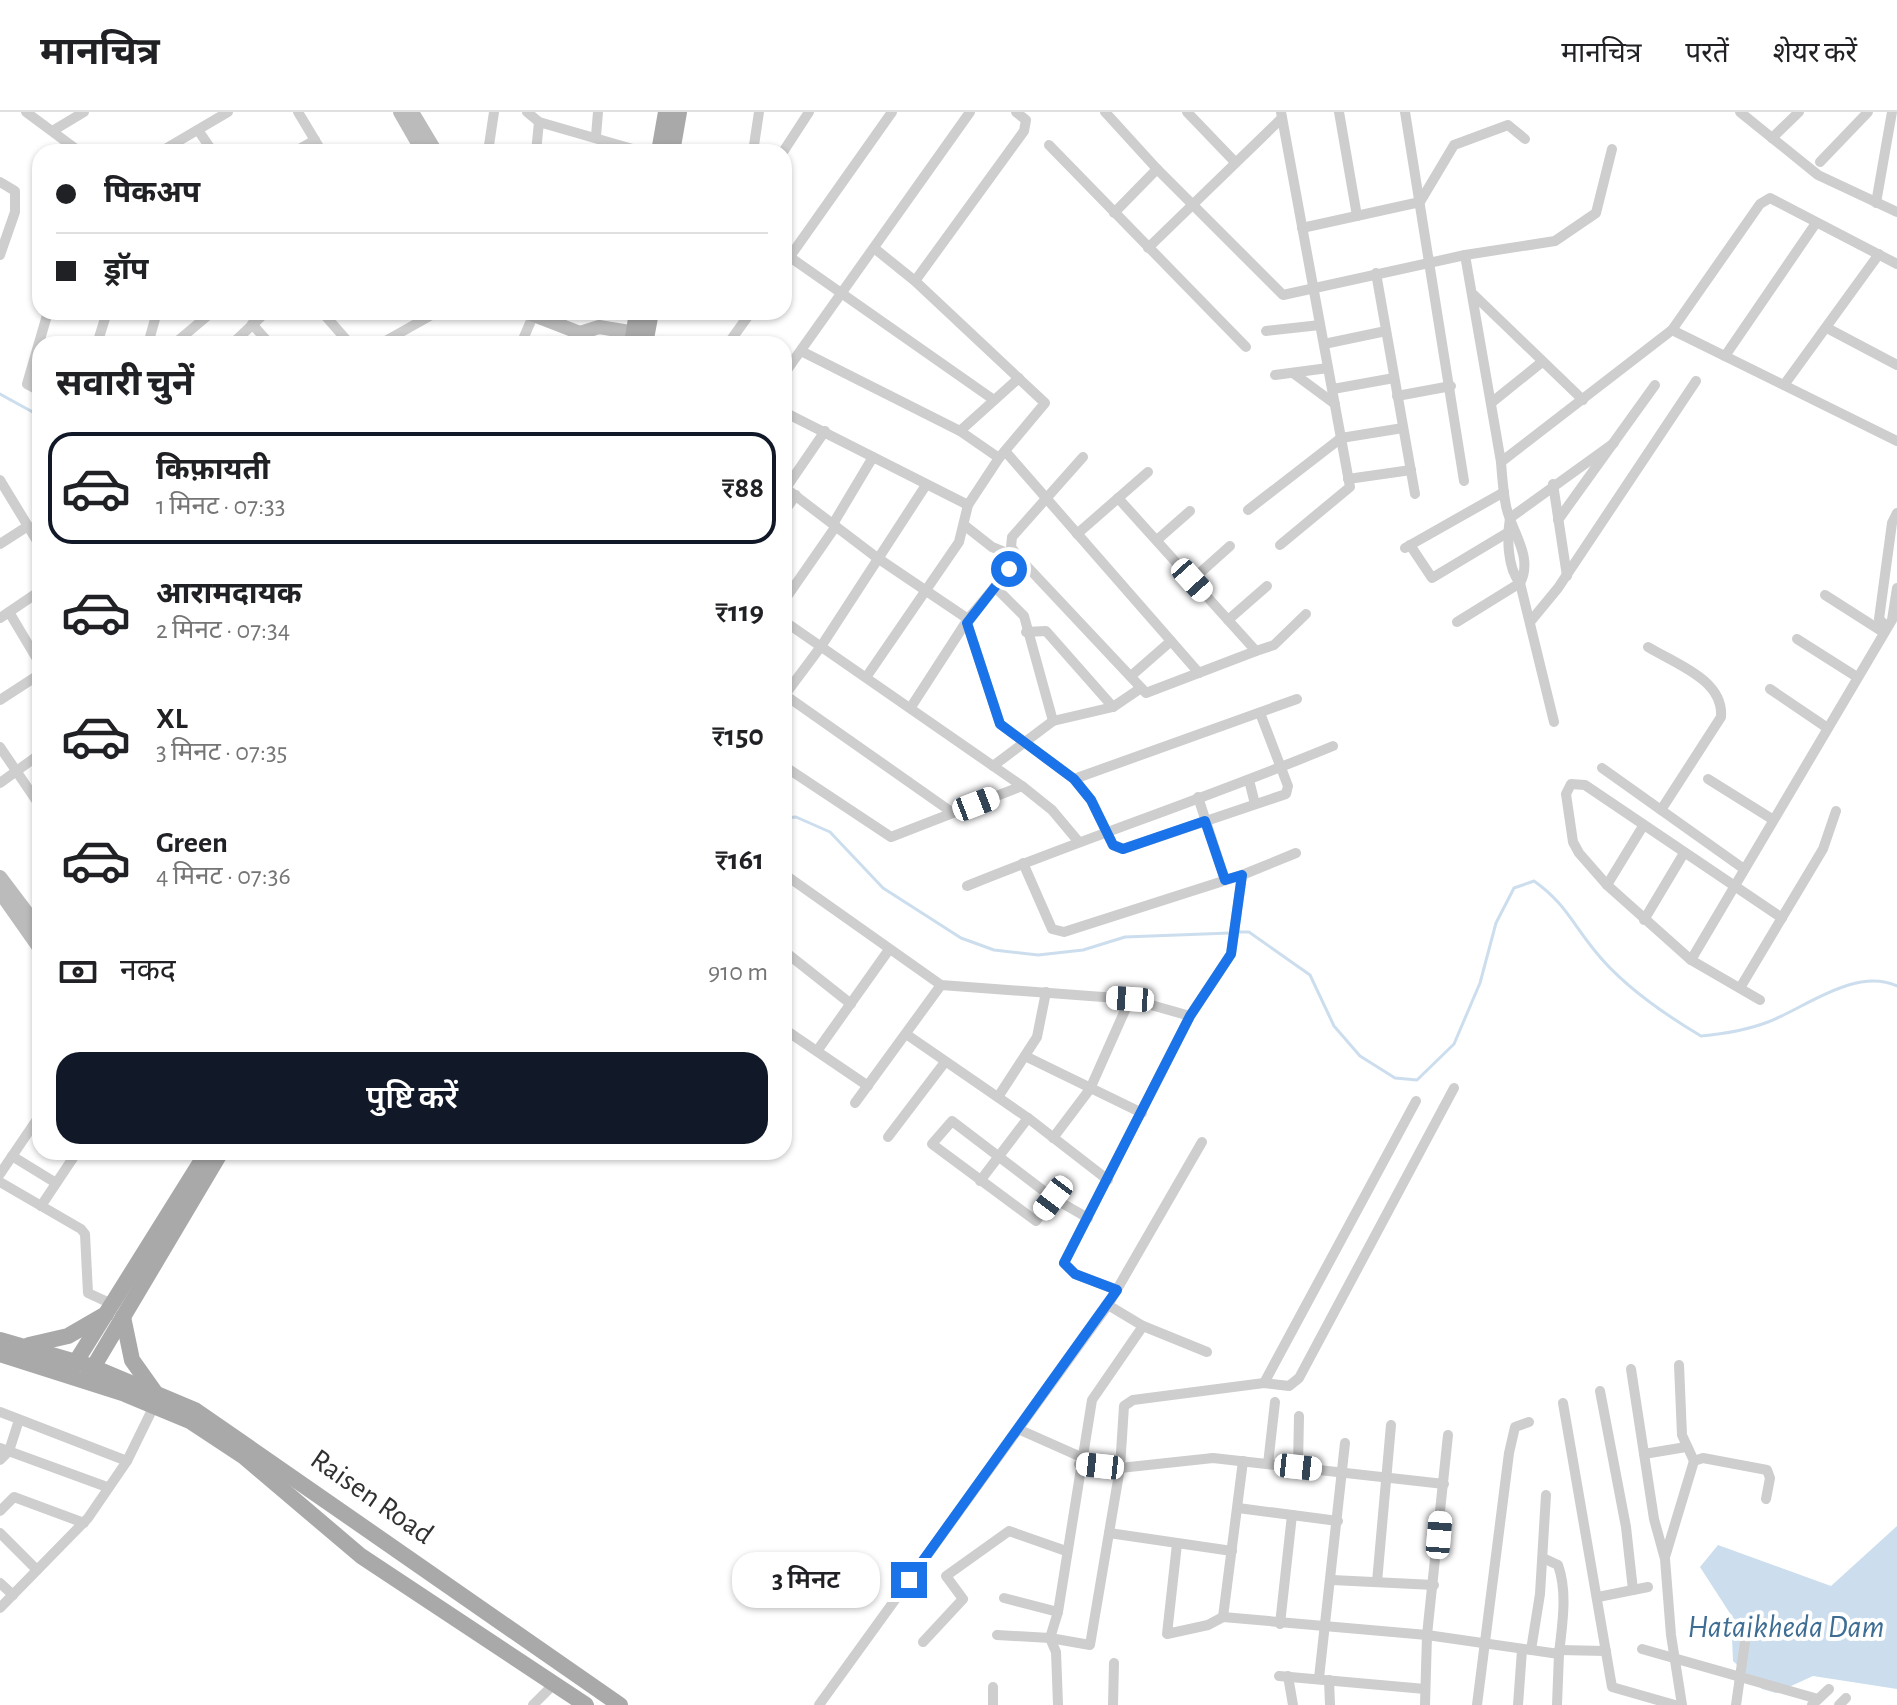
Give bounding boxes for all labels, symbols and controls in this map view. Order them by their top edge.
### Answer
text: मानचित्र [40,34,160,72]
text: मानचित्र [1561,40,1641,68]
text: परतें [1685,40,1729,68]
text: शेयर करें [1773,40,1857,68]
text: पिकअप [104,178,200,208]
text: ड्रॉप [104,255,148,285]
text: सवारी चुनें [56,366,194,402]
icon: car [60,452,132,524]
text: किफ़ायती [156,455,270,485]
text: ₹88 [722,473,764,503]
text: 1 मिनट · 07:33 [156,493,286,519]
route start [991,551,1027,587]
car [1167,554,1217,606]
icon: car [60,576,132,648]
text: आरामदायक [156,579,302,609]
text: ₹119 [715,597,764,627]
text: 2 मिनट · 07:34 [156,617,290,643]
icon: car [60,700,132,772]
text: XL [156,704,188,734]
text: ₹150 [712,721,764,751]
text: 3 मिनट · 07:35 [156,739,287,765]
car [949,784,1003,824]
icon: car [60,824,132,896]
text: Green [156,828,228,858]
text: ₹161 [715,845,764,875]
text: 4 मिनट · 07:36 [156,863,291,889]
icon: cash [56,950,100,994]
text: नकद [120,956,176,986]
text: 910 m [708,959,768,985]
car [1105,985,1155,1013]
button: पुष्टि करें [56,1052,768,1144]
car [1029,1172,1077,1224]
street label: Raisen Road [305,1444,439,1550]
car [1075,1452,1125,1480]
car [1273,1453,1323,1481]
car [1425,1510,1453,1560]
callout: 3 मिनट [733,1552,881,1608]
route end [891,1562,927,1598]
text: 3 मिनट [772,1567,840,1593]
water label: Hataikheda Dam [1687,1611,1885,1643]

